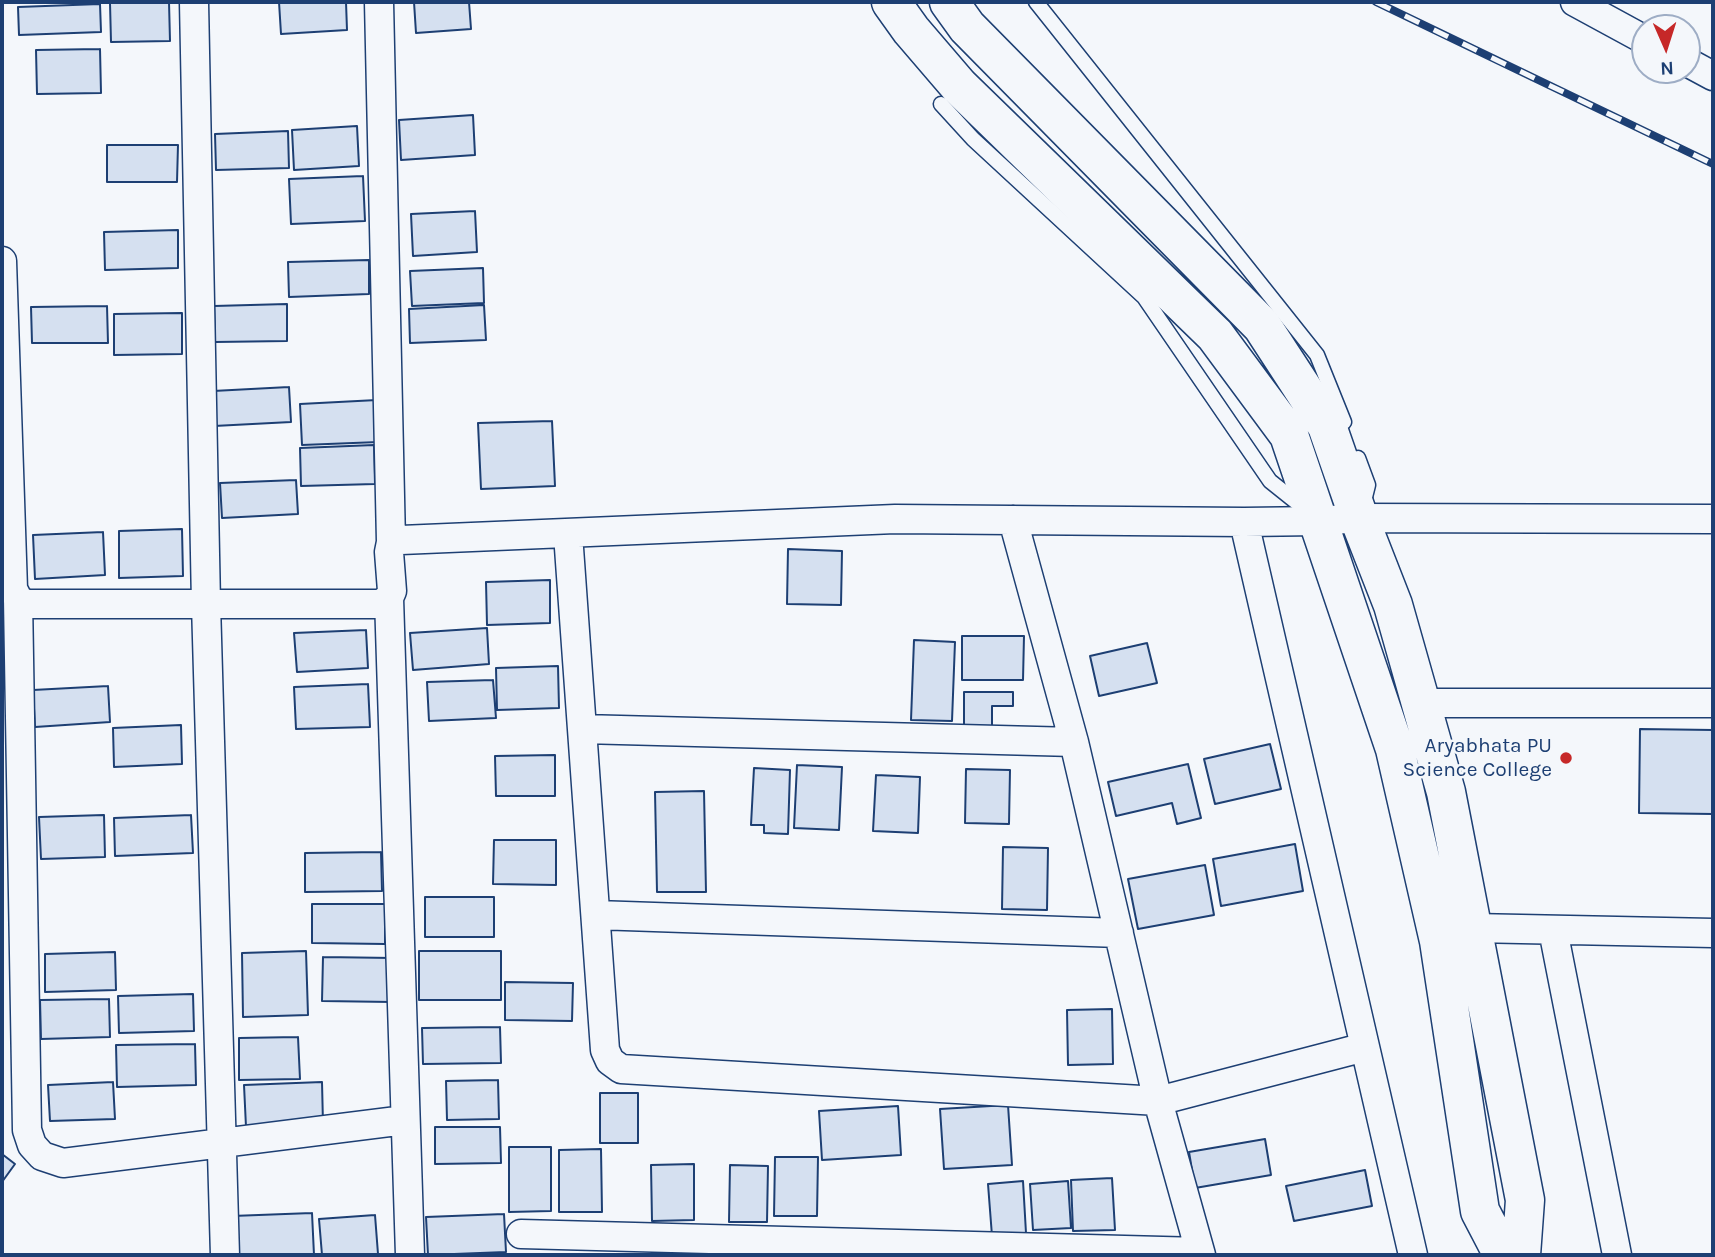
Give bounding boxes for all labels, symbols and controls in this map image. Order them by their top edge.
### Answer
north arrow [1631,14,1701,84]
text: N [1660,57,1674,79]
place label: Aryabhata PU Science College [1403,733,1552,783]
marker: Aryabhata PU Science College [1558,750,1574,766]

